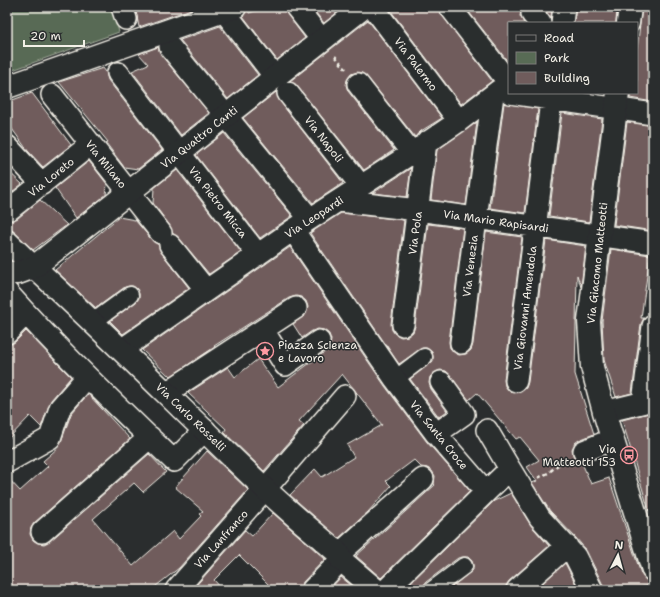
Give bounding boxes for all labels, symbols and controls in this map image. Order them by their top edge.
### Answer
scale bar [24,22,84,48]
legend [508,22,638,94]
text: 20 m [30,28,61,44]
text: Road [544,30,575,46]
street label: Via Palermo [390,34,441,95]
text: Park [544,50,570,66]
text: Building [544,70,590,86]
street label: Via Quattro Canti [158,103,241,172]
street label: Via Napoli [301,113,347,166]
street label: Via Milano [82,137,130,192]
street label: Via Loreto [25,154,78,201]
street label: Via Pietro Micca [185,163,250,241]
street label: Via Leopardi [282,193,347,242]
street label: Via Giacomo Matteotti [584,202,611,325]
street label: Via Mario Rapisardi [442,207,550,236]
street label: Via Pola [405,210,426,256]
street label: Via Venezia [459,234,482,298]
street label: Via Giovanni Amendola [510,245,541,371]
place label: Piazza Scienza e Lavoro [278,338,357,366]
place icon: Piazza Scienza e Lavoro [255,341,275,361]
street label: Via Carlo Rosselli [152,380,229,455]
street label: Via Santa Croce [406,398,471,473]
place label: Via Matteotti 153 [543,442,616,470]
bus stop icon: Via Matteotti 153 [619,445,639,465]
street label: Via Lanfranco [191,507,252,572]
north arrow [598,535,638,575]
text: N [614,538,624,553]

